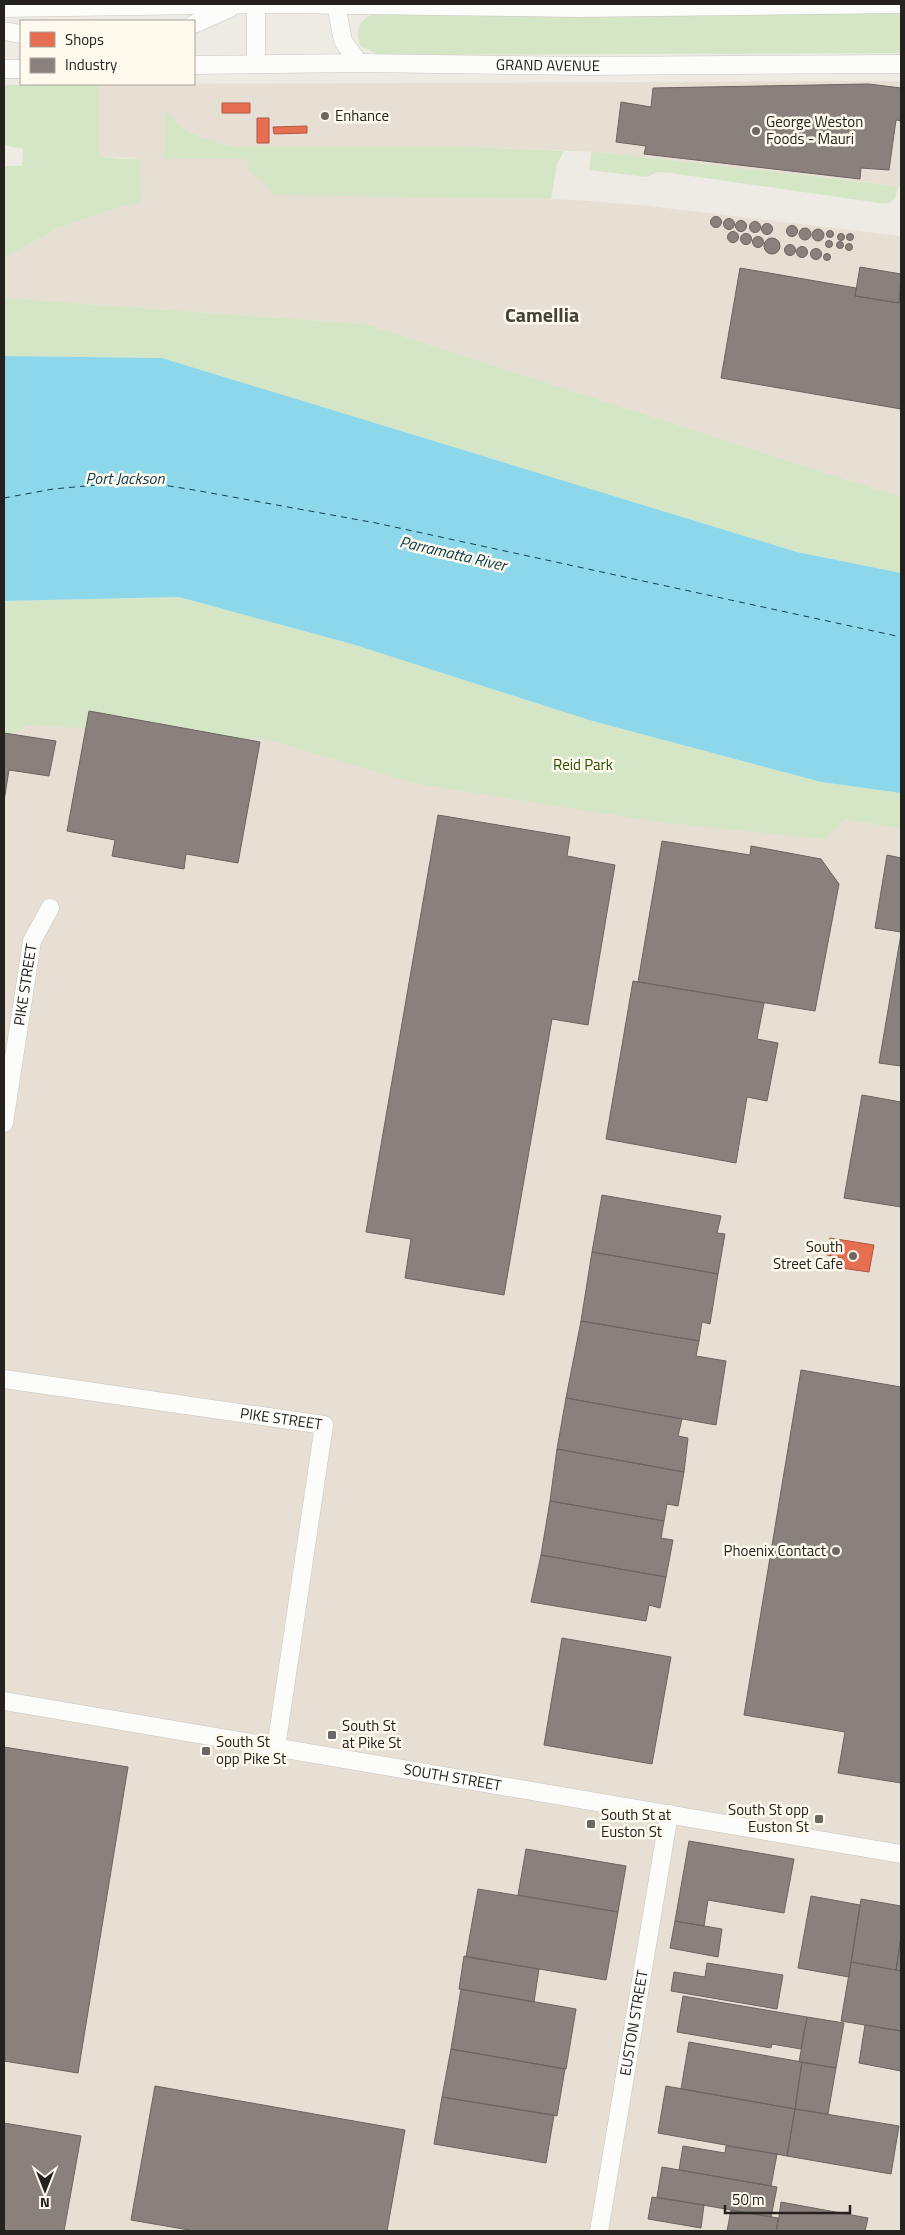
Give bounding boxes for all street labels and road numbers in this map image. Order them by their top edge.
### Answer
street label: GRAND AVENUE [496,53,600,77]
street label: PIKE STREET [7,942,42,1027]
street label: PIKE STREET [239,1401,324,1436]
street label: SOUTH STREET [402,1757,503,1797]
street label: EUSTON STREET [613,1968,654,2077]

